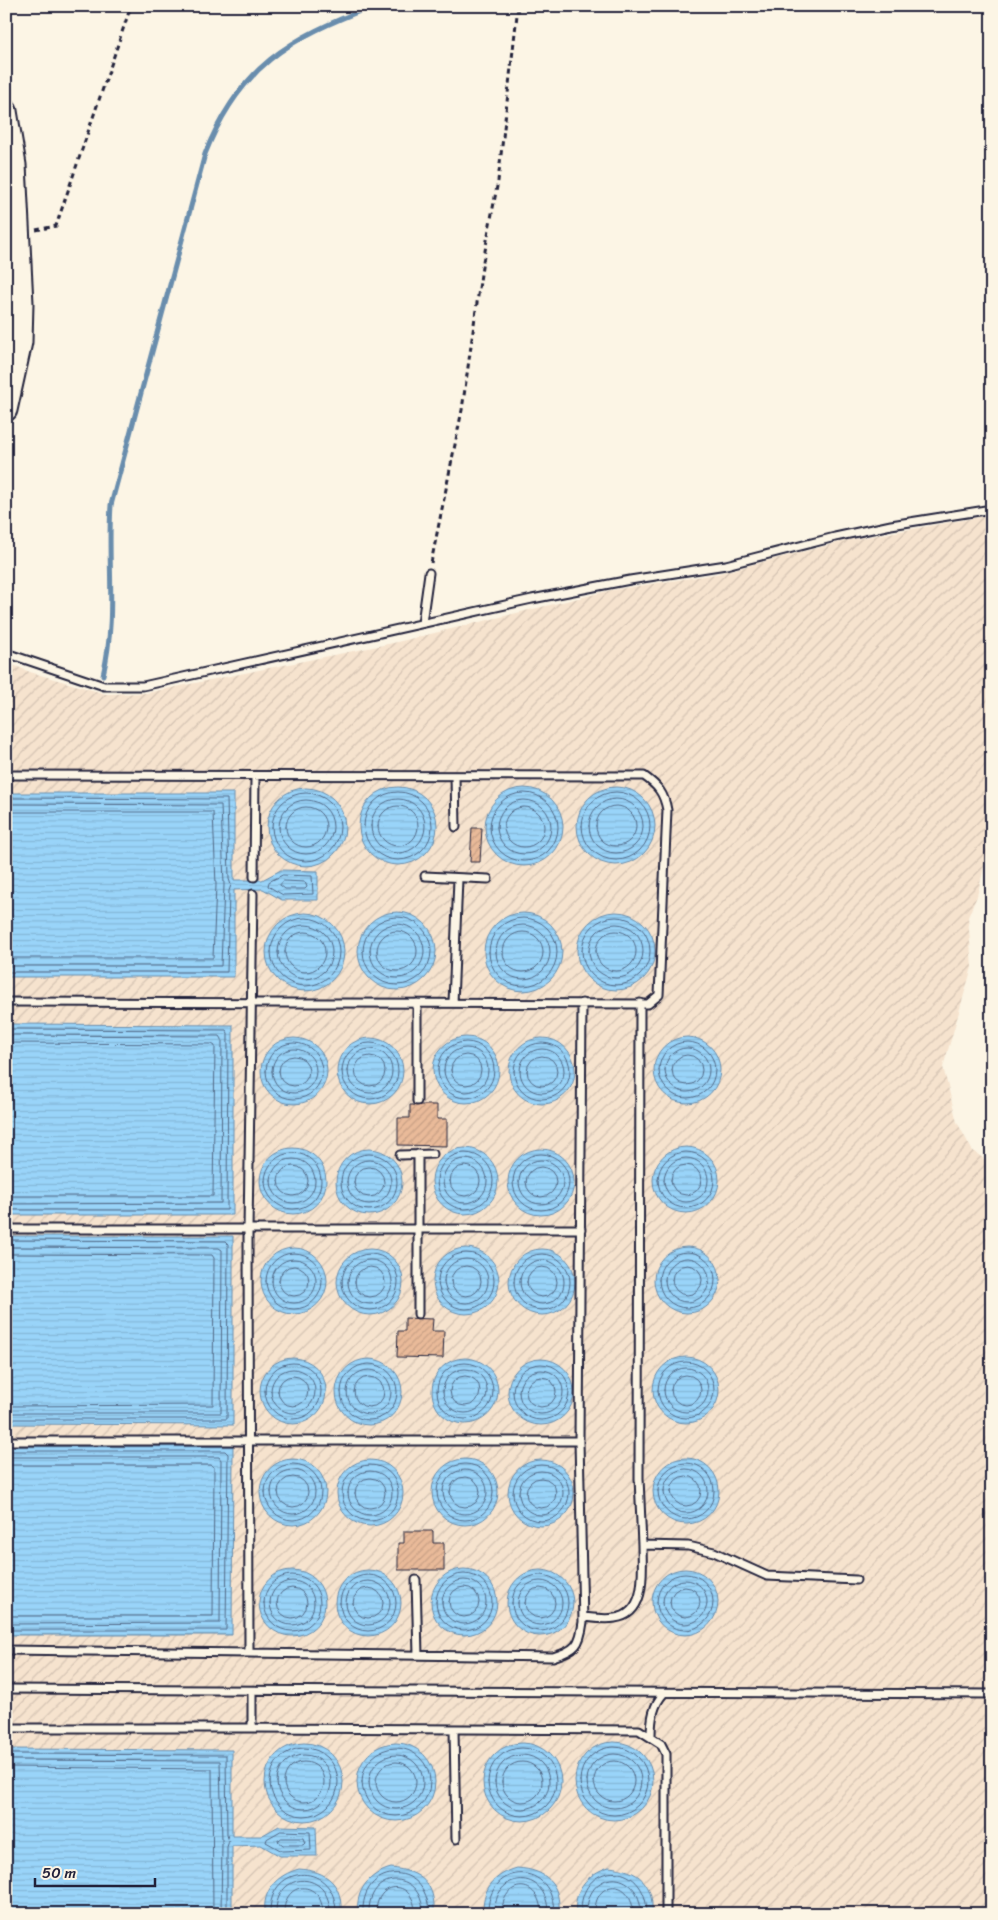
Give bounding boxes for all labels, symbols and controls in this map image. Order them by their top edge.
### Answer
scale bar [35,1855,155,1887]
text: 50 m [42,1860,77,1886]

